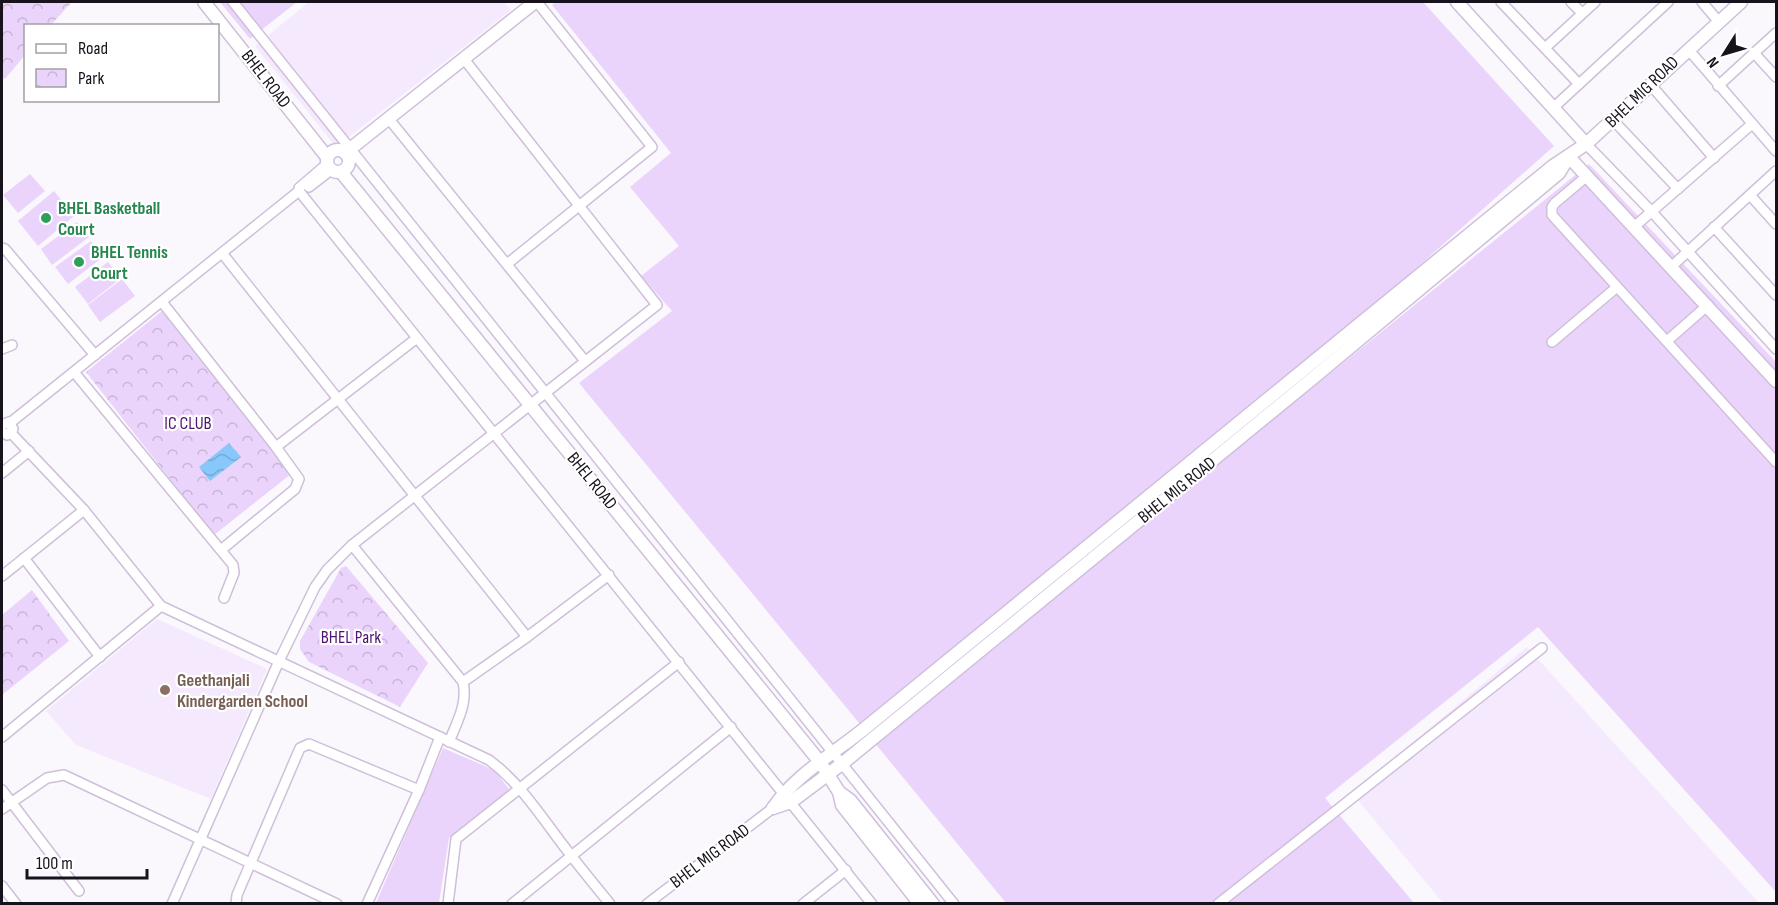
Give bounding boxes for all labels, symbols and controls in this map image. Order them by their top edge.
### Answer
legend [24,24,219,102]
north arrow [1694,24,1754,84]
text: Road [78,38,108,59]
street label: BHEL ROAD [237,46,295,112]
street label: BHEL MIG ROAD [1601,52,1683,132]
text: N [1703,53,1723,71]
text: Park [78,68,104,89]
place label: BHEL Basketball Court [58,198,160,240]
marker: BHEL Basketball Court [39,211,53,225]
place label: BHEL Tennis Court [91,242,168,284]
marker: BHEL Tennis Court [72,255,86,269]
park label: IC CLUB [164,413,212,434]
street label: BHEL ROAD [563,448,621,514]
street label: BHEL MIG ROAD [1134,452,1220,528]
park label: BHEL Park [321,627,381,648]
place label: Geethanjali Kindergarden School [177,670,308,712]
marker: Geethanjali Kindergarden School [158,683,172,697]
street label: BHEL MIG ROAD [666,819,754,893]
scale bar [27,842,147,880]
text: 100 m [36,853,73,874]

